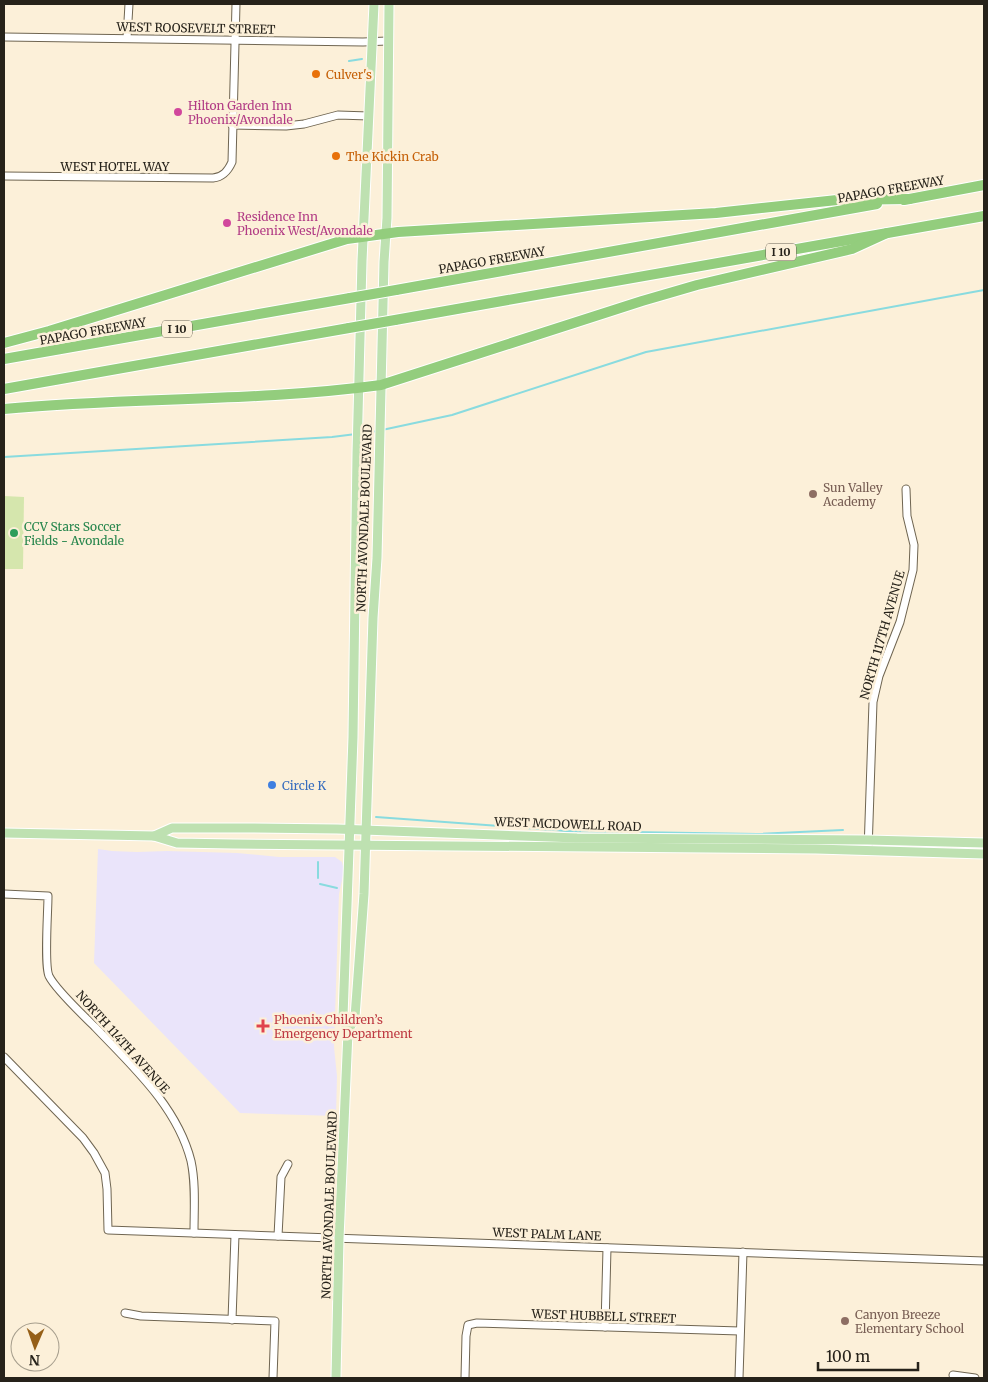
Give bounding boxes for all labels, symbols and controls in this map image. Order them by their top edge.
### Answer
street label: WEST ROOSEVELT STREET [115,19,276,37]
place label: Culver's [326,67,372,82]
marker: Culver's [310,68,322,80]
place label: Hilton Garden Inn Phoenix/Avondale [188,98,293,127]
marker: Hilton Garden Inn Phoenix/Avondale [172,106,184,118]
place label: The Kickin Crab [346,149,439,164]
marker: The Kickin Crab [330,150,342,162]
street label: WEST HOTEL WAY [60,159,170,174]
street label: PAPAGO FREEWAY [837,172,946,206]
place label: Residence Inn Phoenix West/Avondale [237,209,373,238]
marker: Residence Inn Phoenix West/Avondale [221,217,233,229]
street label: PAPAGO FREEWAY [438,243,547,277]
road number: I 10 [766,243,796,260]
street label: PAPAGO FREEWAY [39,314,148,348]
road number: I 10 [162,320,192,338]
street label: NORTH AVONDALE BOULEVARD [353,424,375,612]
place label: Sun Valley Academy [822,480,883,509]
marker: Sun Valley Academy [807,488,819,500]
place label: CCV Stars Soccer Fields - Avondale [24,519,124,548]
marker: CCV Stars Soccer Fields - Avondale [8,527,20,539]
street label: NORTH 117TH AVENUE [856,568,908,701]
place label: Circle K [282,778,326,793]
marker: Circle K [266,779,278,791]
street label: WEST MCDOWELL ROAD [493,814,642,834]
street label: NORTH 114TH AVENUE [73,988,173,1097]
place label: Phoenix Children’s Emergency Department [274,1012,413,1041]
marker: Phoenix Children’s Emergency Department [256,1019,270,1033]
street label: NORTH AVONDALE BOULEVARD [318,1111,340,1299]
street label: WEST PALM LANE [491,1225,602,1243]
street label: WEST HUBBELL STREET [530,1306,677,1326]
place label: Canyon Breeze Elementary School [855,1307,965,1336]
marker: Canyon Breeze Elementary School [839,1315,851,1327]
north arrow [10,1322,60,1372]
scale bar [818,1340,918,1372]
text: 100 m [826,1347,870,1366]
text: N [29,1351,40,1369]

